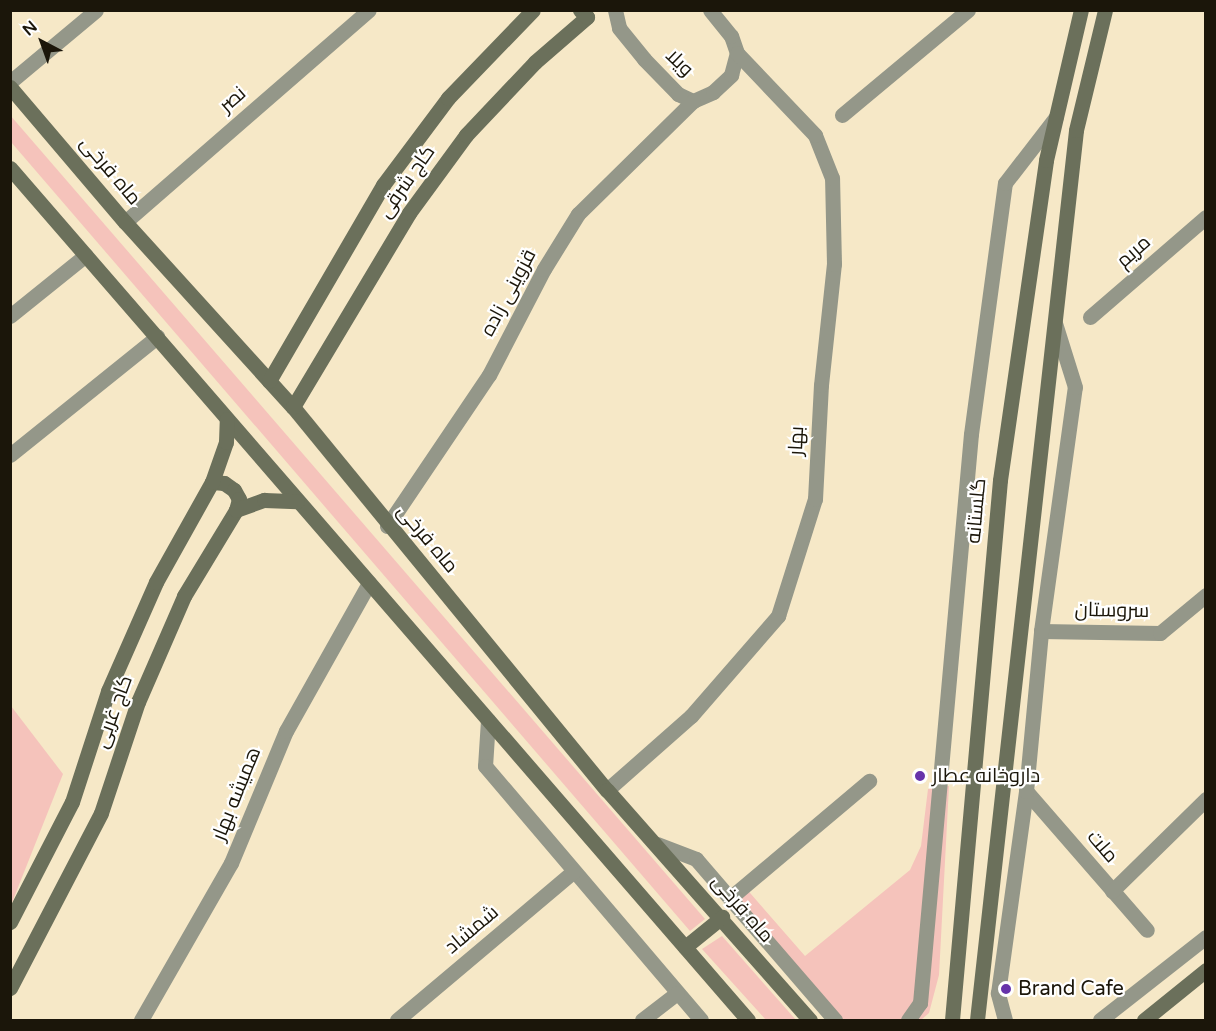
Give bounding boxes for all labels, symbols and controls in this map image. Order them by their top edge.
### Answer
north arrow [12,12,72,72]
text: N [19,17,42,40]
street label: ویلا [660,44,698,82]
street label: نصر [215,82,251,118]
street label: ماه فرخی [74,132,146,210]
street label: کاج شرقی [373,141,441,223]
street label: مریم [1112,231,1156,273]
street label: قزوینی زاده [476,245,542,341]
street label: بهار [784,426,810,456]
street label: گلستانه [962,477,992,545]
street label: ماه فرخی [391,500,463,578]
street label: سروستان [1074,598,1150,624]
street label: کاج غربی [90,672,138,752]
street label: همیشه بهار [207,744,267,844]
place label: داروخانه عطار [932,764,1040,788]
marker: داروخانه عطار [913,769,927,783]
street label: ملت [1081,826,1123,868]
street label: ماه فرخی [706,870,778,948]
street label: شمشاد [440,901,504,959]
place label: Brand Cafe [1018,977,1124,1001]
marker: Brand Cafe [999,982,1013,996]

